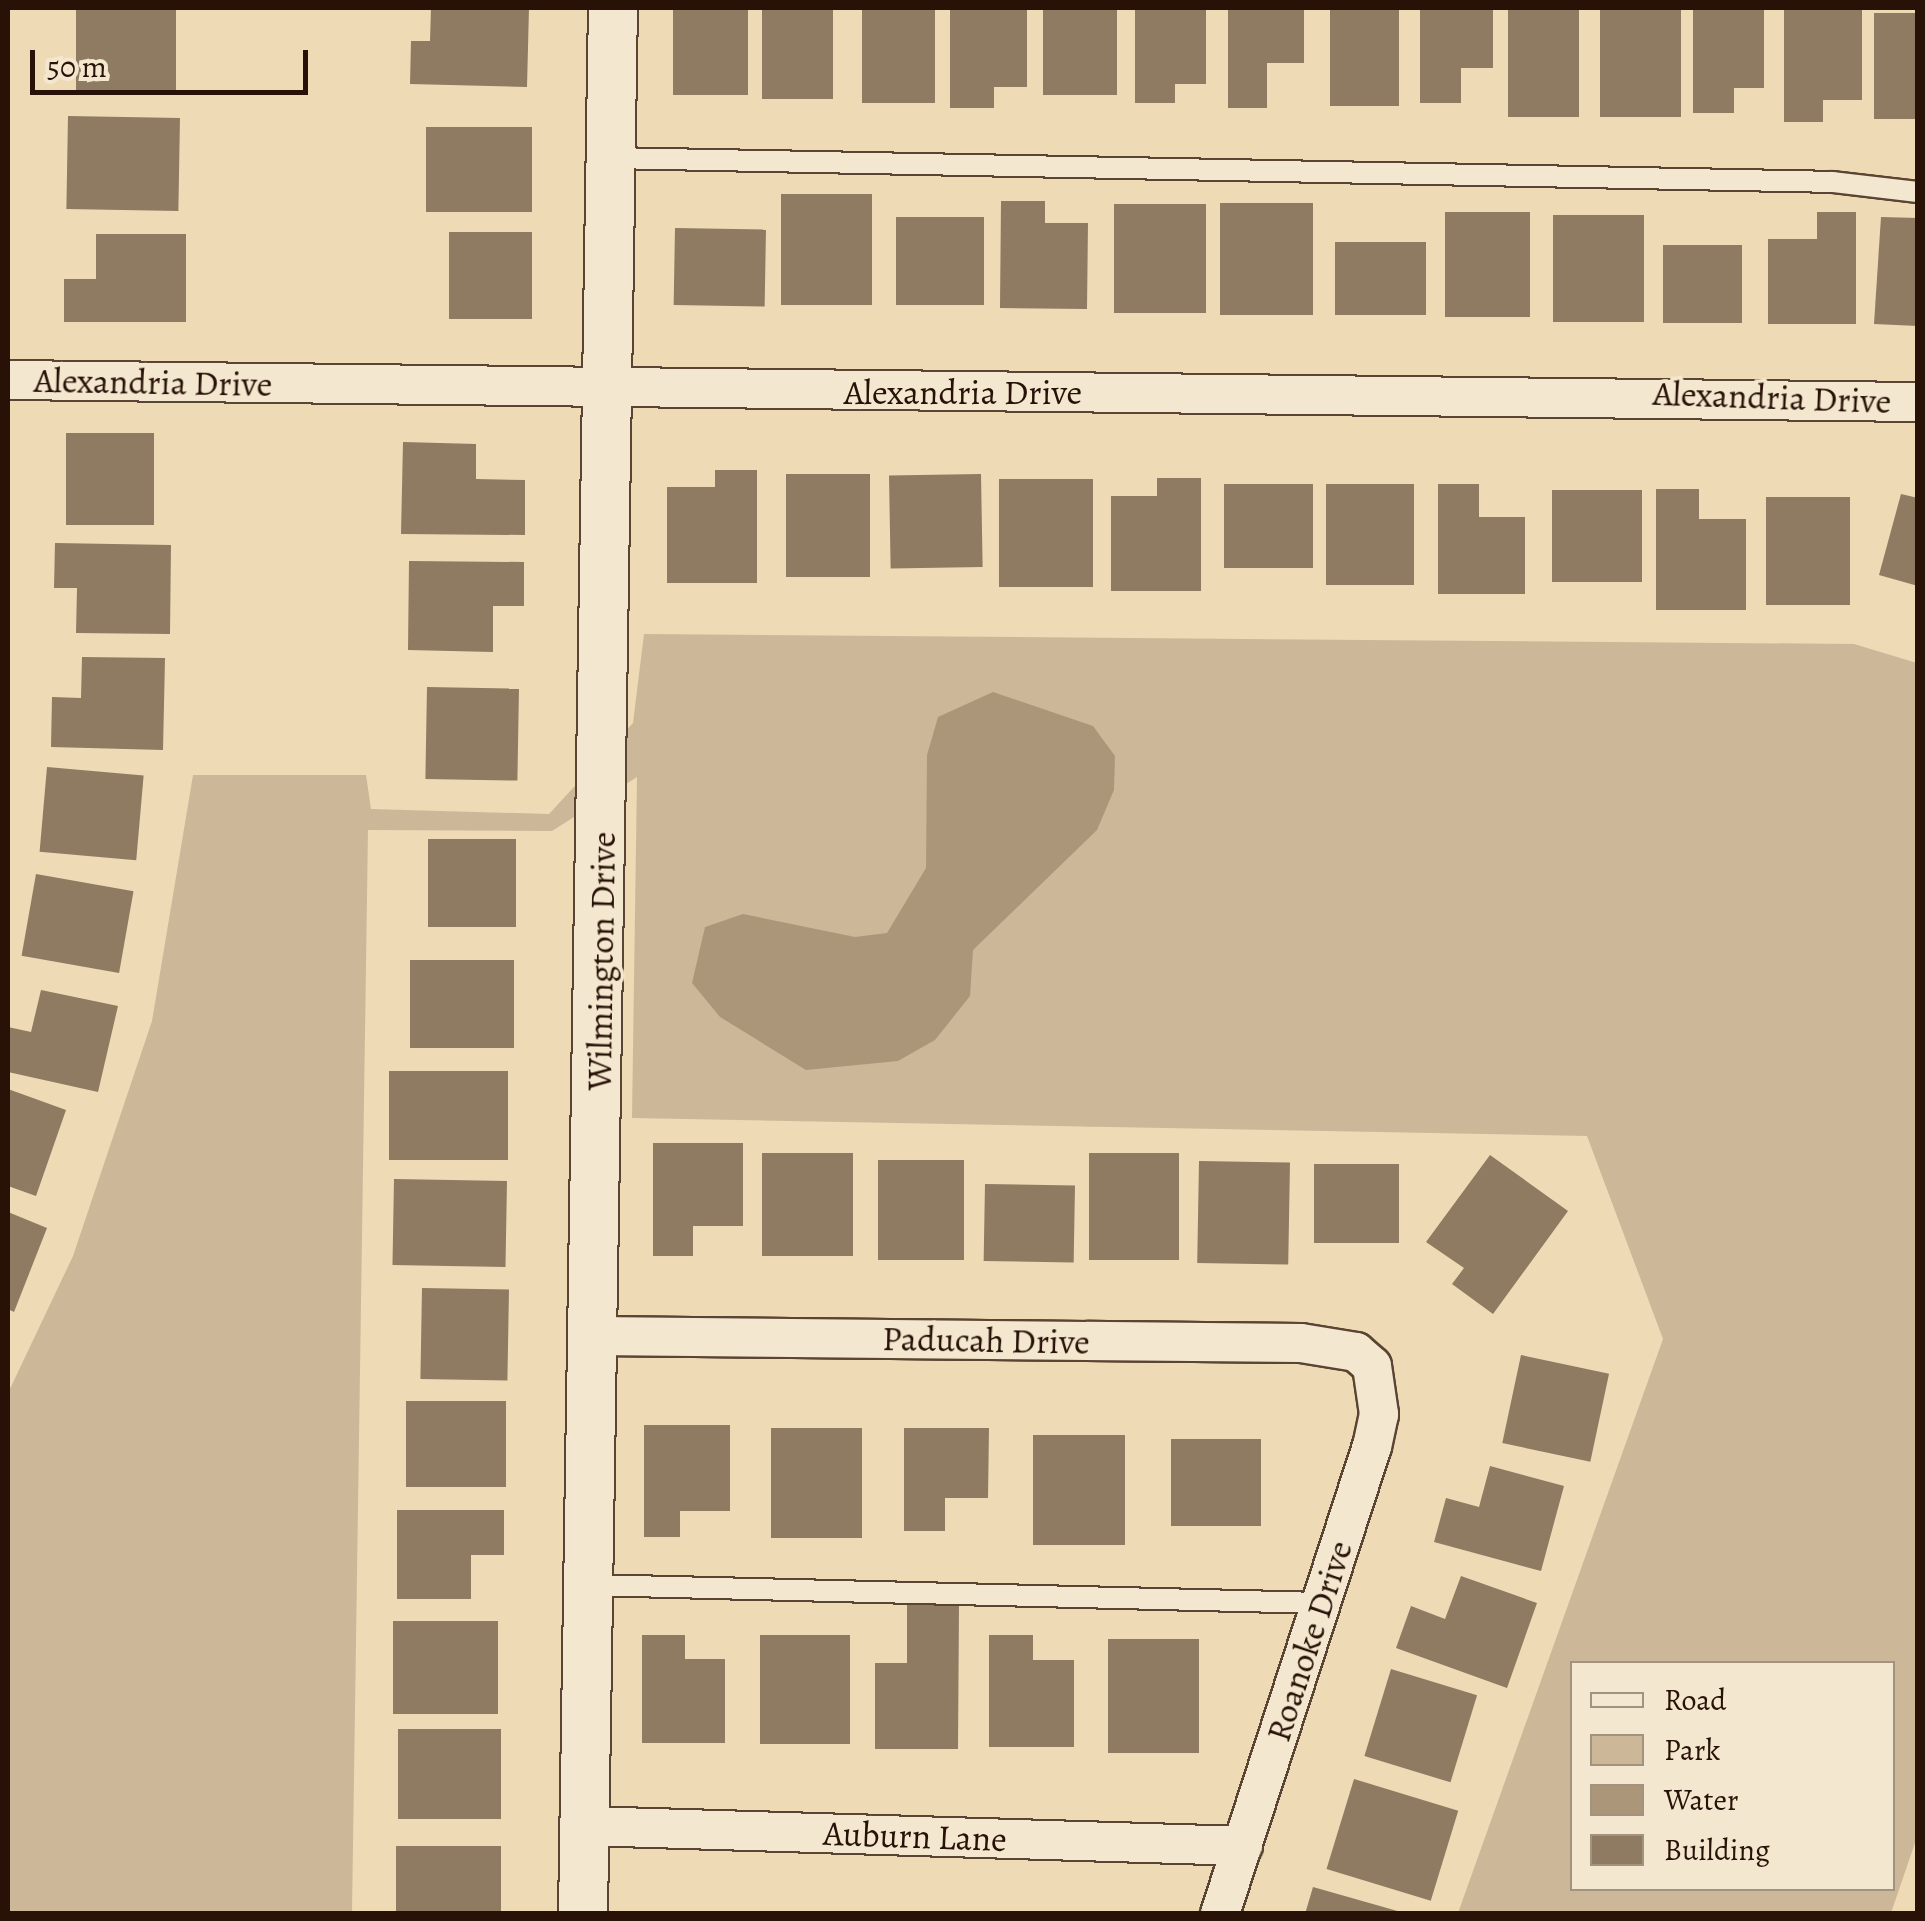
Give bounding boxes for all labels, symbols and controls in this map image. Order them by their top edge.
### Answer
scale bar [35,30,312,92]
text: 50 m [47,47,107,87]
street label: Alexandria Drive [33,359,273,405]
street label: Alexandria Drive [844,371,1082,413]
street label: Alexandria Drive [1652,372,1892,422]
street label: Wilmington Drive [578,831,624,1091]
street label: Paducah Drive [882,1317,1090,1363]
street label: Roanoke Drive [1257,1535,1361,1747]
legend [1570,1661,1895,1891]
text: Road [1664,1680,1726,1720]
text: Park [1664,1730,1720,1770]
text: Water [1664,1780,1738,1820]
street label: Auburn Lane [822,1812,1008,1860]
text: Building [1664,1830,1770,1870]

